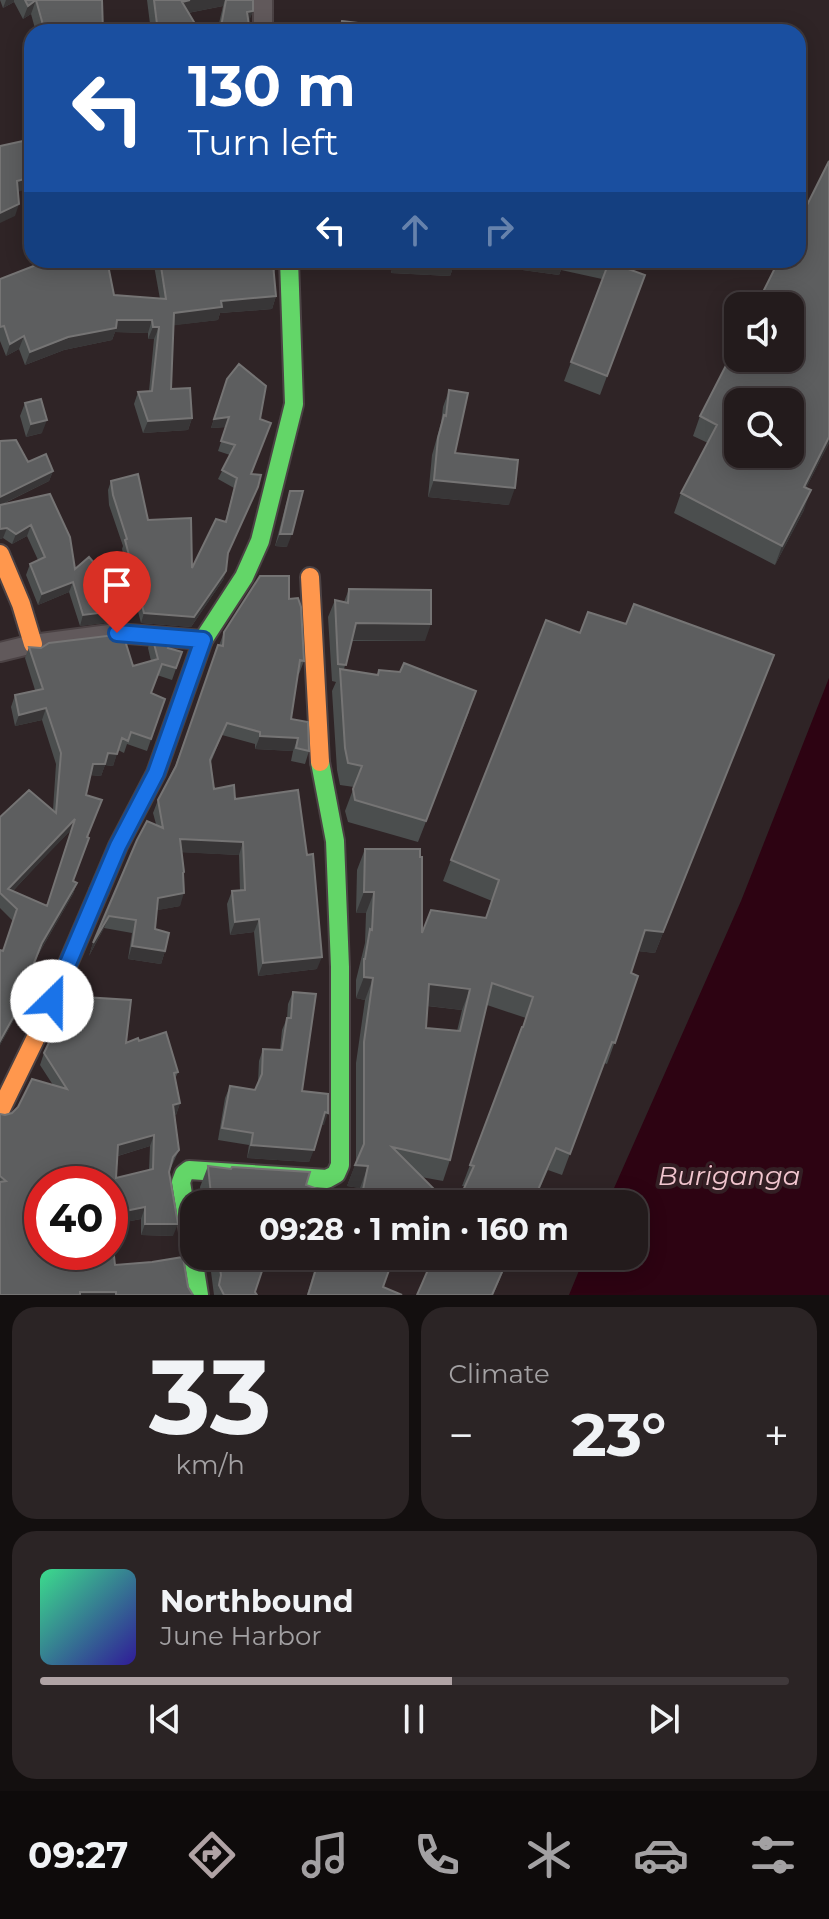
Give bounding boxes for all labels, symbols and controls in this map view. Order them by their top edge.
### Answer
text: 130 m [188,52,356,120]
icon: left [56,56,160,160]
text: Turn left [188,120,339,164]
icon: left [309,208,353,252]
icon: ahead [393,208,437,252]
icon: right [477,208,521,252]
map controls [724,292,804,468]
button: sound [724,292,804,372]
button: search [724,388,804,468]
pin [83,551,151,633]
icon: arrive [95,563,139,607]
position arrow [10,959,94,1043]
water label: Buriganga [658,1160,800,1192]
speed limit sign: 40 [24,1166,128,1270]
text: 09:28 · 1 min · 160 m [259,1211,569,1248]
text: 33 [149,1333,272,1460]
text: Climate [449,1358,550,1390]
text: 23° [571,1398,666,1471]
text: − [449,1408,474,1462]
text: + [764,1408,789,1462]
text: km/h [176,1449,245,1481]
text: Northbound [160,1583,354,1620]
text: June Harbor [160,1620,322,1652]
icon: previous [143,1697,187,1741]
icon: pause [392,1697,436,1741]
icon: next [642,1697,686,1741]
icon: directions [184,1827,240,1883]
icon: music [297,1827,353,1883]
icon: phone [409,1827,465,1883]
icon: climate [521,1827,577,1883]
icon: car [633,1827,689,1883]
icon: filters [745,1827,801,1883]
text: 09:27 [28,1833,128,1877]

